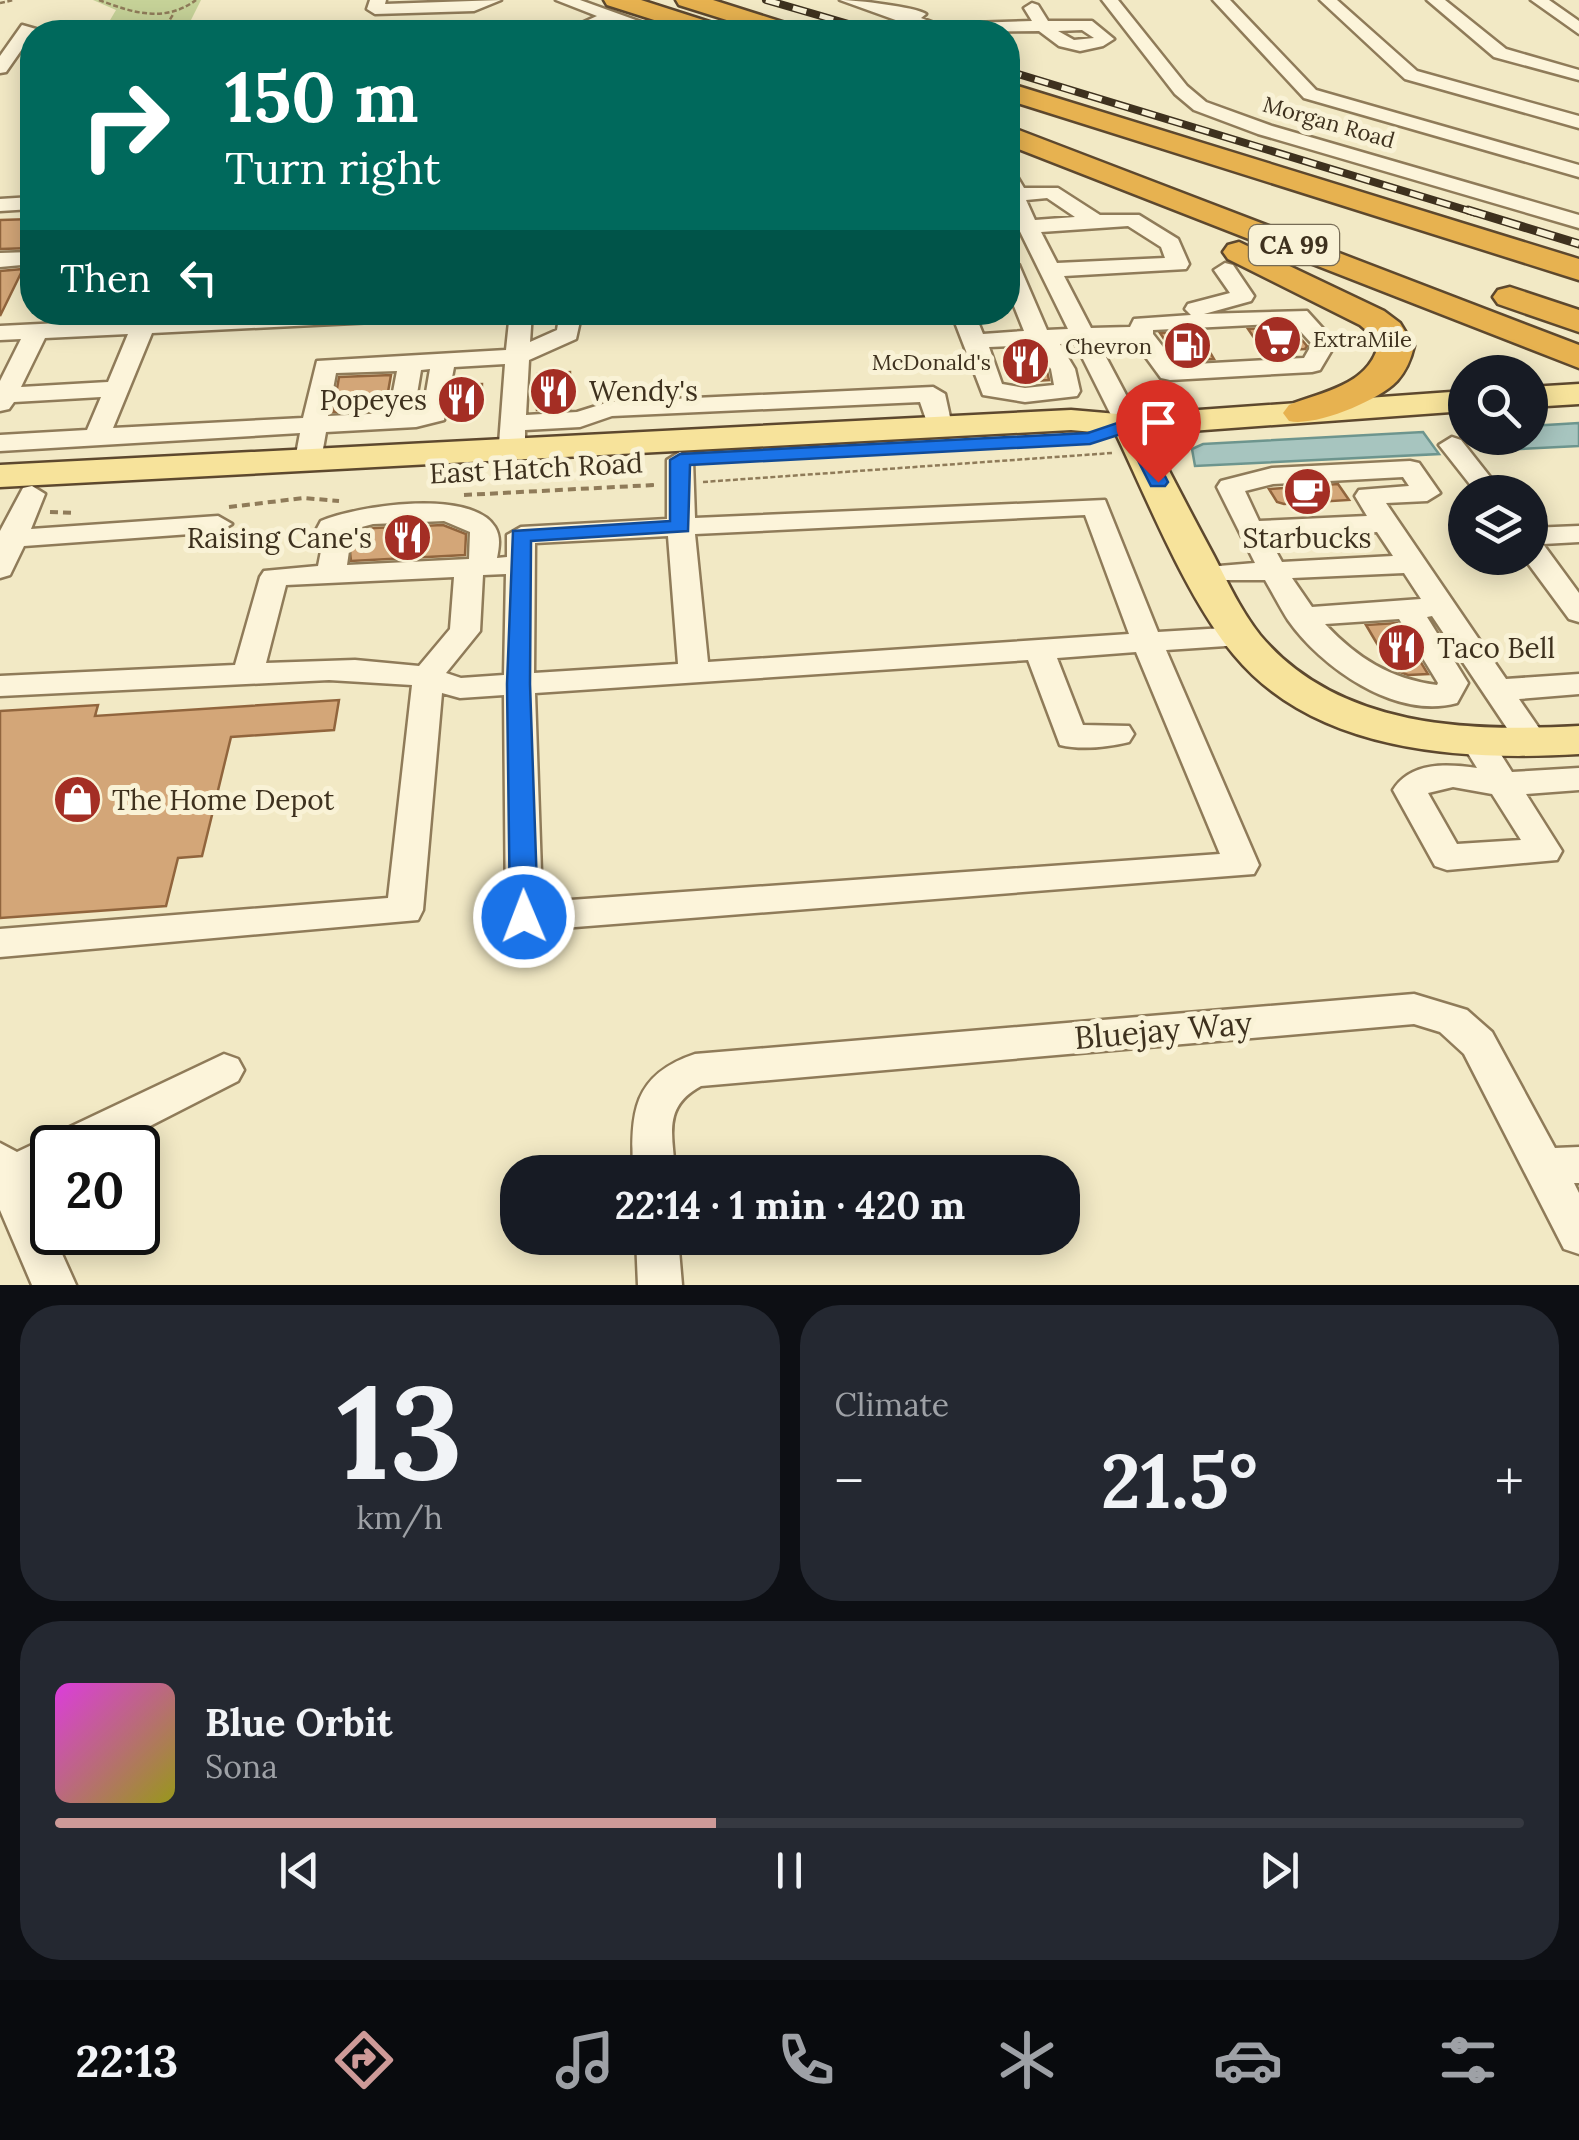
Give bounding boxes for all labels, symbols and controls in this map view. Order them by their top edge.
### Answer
text: 150 m [225,52,419,141]
icon: right [60,60,190,190]
street label: Morgan Road [1260,90,1398,154]
text: Turn right [225,139,441,196]
road number: CA 99 [1249,225,1339,265]
icon: left [171,250,226,305]
text: Then [60,254,151,302]
supermarket icon: ExtraMile [1252,313,1304,365]
fuel station icon: Chevron [1161,320,1213,372]
place label: ExtraMile [1313,325,1412,353]
place label: Chevron [1065,332,1152,360]
restaurant icon: McDonald's [1000,336,1052,388]
place label: McDonald's [872,348,991,376]
map controls [1448,355,1548,575]
button: search [1448,355,1548,455]
restaurant icon: Wendy's [528,365,580,417]
place label: Wendy's [589,373,698,409]
restaurant icon: Popeyes [436,374,488,426]
pin [1116,380,1201,483]
place label: Popeyes [320,382,427,418]
icon: arrive [1131,395,1186,450]
street label: East Hatch Road [428,444,644,492]
cafe icon: Starbucks [1281,465,1333,517]
button: layers [1448,475,1548,575]
restaurant icon: Raising Cane's [381,512,433,564]
place label: Raising Cane's [187,520,372,556]
place label: Starbucks [1243,520,1371,556]
restaurant icon: Taco Bell [1376,622,1428,674]
place label: Taco Bell [1437,630,1555,666]
shop icon: The Home Depot [51,774,103,826]
place label: The Home Depot [112,782,335,818]
position arrow [472,865,576,969]
street label: Bluejay Way [1072,1002,1254,1058]
speed limit sign: 20 [30,1125,160,1255]
text: 22:14 · 1 min · 420 m [615,1181,965,1229]
text: 13 [337,1348,463,1515]
text: Climate [835,1384,949,1425]
text: 21.5° [1101,1433,1258,1529]
text: − [835,1446,864,1516]
text: + [1495,1446,1524,1516]
text: km/h [357,1497,443,1538]
text: Blue Orbit [205,1698,392,1746]
text: Sona [205,1746,278,1787]
icon: previous [272,1843,327,1898]
icon: pause [762,1843,817,1898]
icon: next [1252,1843,1307,1898]
icon: directions [329,2025,399,2095]
icon: music [550,2025,620,2095]
icon: phone [771,2025,841,2095]
icon: climate [992,2025,1062,2095]
icon: car [1213,2025,1283,2095]
icon: filters [1433,2025,1503,2095]
text: 22:13 [75,2032,178,2089]

